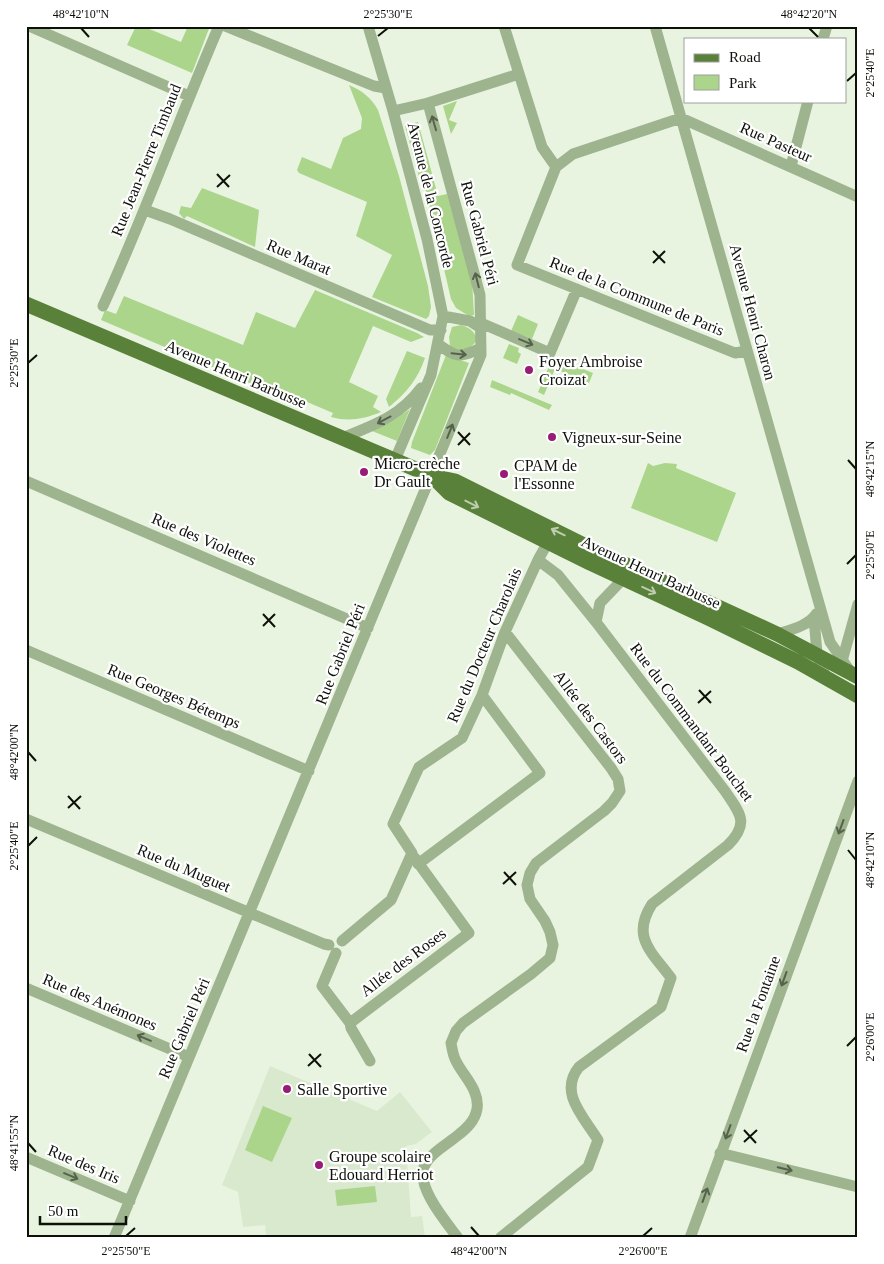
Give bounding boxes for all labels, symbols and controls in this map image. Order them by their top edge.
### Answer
text: 48°42'10"N [53,7,110,21]
text: 2°25'30"E [363,7,413,21]
text: 48°42'20"N [781,7,838,21]
legend [684,38,846,102]
text: 2°25'40"E [863,48,877,98]
text: Road [729,49,761,65]
text: Park [729,75,757,91]
street label: Rue Jean-Pierre Timbaud [108,81,184,239]
one-way arrow [428,116,438,132]
street label: Rue Pasteur [737,119,815,166]
street label: Avenue de la Concorde [405,120,457,270]
street label: Rue Gabriel Péri [458,179,502,288]
street label: Rue Marat [264,236,334,278]
street label: Avenue Henri Charon [727,242,779,382]
street label: Rue de la Commune de Paris [548,253,726,339]
one-way arrow [471,272,481,288]
street label: Avenue Henri Barbusse [163,337,309,411]
text: 2°25'30"E [7,338,21,388]
one-way arrow [518,338,533,348]
one-way arrow [450,349,466,359]
place label: Foyer Ambroise Croizat [539,353,643,388]
marker: Foyer Ambroise Croizat [523,364,535,376]
one-way arrow [377,416,392,425]
one-way arrow [446,424,456,439]
place label: Vigneux-sur-Seine [562,429,682,447]
marker: Vigneux-sur-Seine [546,431,558,443]
text: 48°42'15"N [863,440,877,497]
place label: Micro-crèche Dr Gault [374,455,460,490]
place label: CPAM de l'Essonne [514,457,577,492]
marker: Micro-crèche Dr Gault [358,466,370,478]
marker: CPAM de l'Essonne [498,468,510,480]
one-way arrow [464,499,479,509]
street label: Rue des Violettes [149,509,259,569]
one-way arrow [551,527,566,537]
text: 2°25'50"E [863,530,877,580]
street label: Avenue Henri Barbusse [579,532,723,612]
street label: Rue du Docteur Charolais [444,565,524,725]
one-way arrow [641,586,656,595]
street label: Rue Gabriel Péri [312,600,368,707]
street label: Rue du Commandant Bouchet [627,640,757,805]
street label: Rue Georges Bétemps [105,660,243,733]
street label: Allée des Castors [551,667,631,767]
text: 48°42'00"N [7,723,21,780]
one-way arrow [836,819,845,834]
text: 2°25'40"E [7,821,21,871]
text: 48°42'10"N [863,831,877,888]
street label: Rue du Muguet [134,841,234,896]
street label: Allée des Roses [357,924,449,1000]
street label: Rue la Fontaine [733,953,783,1055]
street label: Rue des Anémones [40,970,160,1034]
one-way arrow [779,972,788,987]
street label: Rue Gabriel Péri [155,975,213,1081]
text: 2°26'00"E [863,1012,877,1062]
one-way arrow [137,1033,153,1042]
place label: Salle Sportive [297,1081,387,1099]
marker: Salle Sportive [281,1083,293,1095]
text: 48°41'55"N [7,1114,21,1171]
one-way arrow [723,1124,732,1139]
street label: Rue des Iris [45,1141,123,1187]
place label: Groupe scolaire Edouard Herriot [329,1148,434,1183]
marker: Groupe scolaire Edouard Herriot [313,1159,325,1171]
one-way arrow [776,1165,792,1174]
one-way arrow [63,1172,78,1182]
one-way arrow [701,1188,710,1203]
scale bar [40,1194,126,1226]
text: 50 m [48,1203,79,1219]
text: 2°25'50"E [101,1244,151,1258]
text: 48°42'00"N [451,1244,508,1258]
text: 2°26'00"E [618,1244,668,1258]

